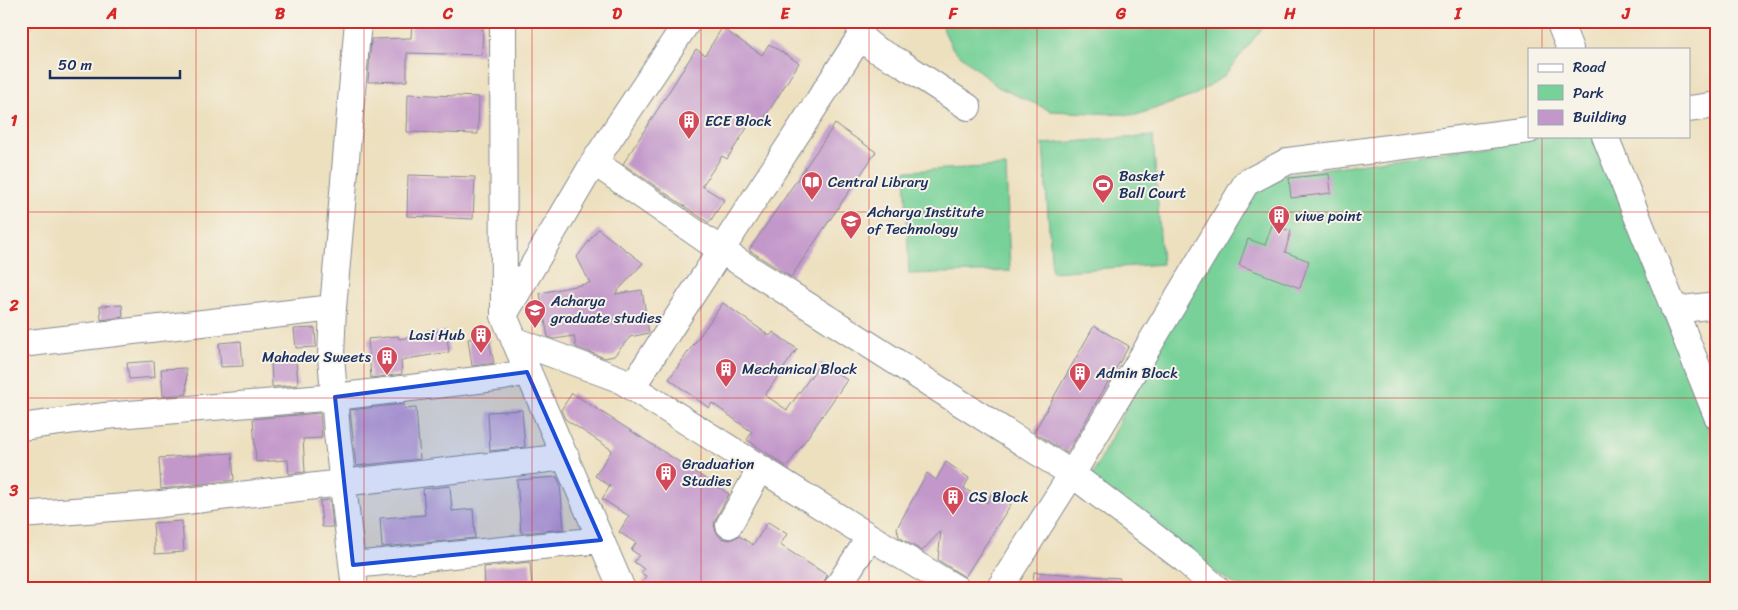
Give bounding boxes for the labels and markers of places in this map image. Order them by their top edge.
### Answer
place label: ECE Block [705,108,772,134]
building icon: ECE Block [677,109,701,140]
place label: Basket Ball Court [1119,163,1187,206]
place label: Central Library [828,169,928,195]
library icon: Central Library [800,170,824,201]
sports icon: Basket Ball Court [1091,173,1115,204]
place label: Acharya Institute of Technology [866,199,985,242]
place label: viwe point [1295,203,1363,229]
building icon: viwe point [1267,204,1291,235]
school or university icon: Acharya Institute of Technology [839,209,863,240]
place label: Acharya graduate studies [550,288,662,331]
school or university icon: Acharya graduate studies [523,298,547,329]
place label: Lasi Hub [409,322,465,348]
building icon: Lasi Hub [469,323,493,354]
place label: Mahadev Sweets [262,344,372,370]
building icon: Mahadev Sweets [375,345,399,376]
place label: Mechanical Block [742,356,857,382]
building icon: Mechanical Block [714,357,738,388]
place label: Admin Block [1095,360,1178,386]
building icon: Admin Block [1068,361,1092,392]
place label: Graduation Studies [682,451,754,494]
building icon: Graduation Studies [654,461,678,492]
place label: CS Block [969,484,1029,510]
building icon: CS Block [941,485,965,516]

